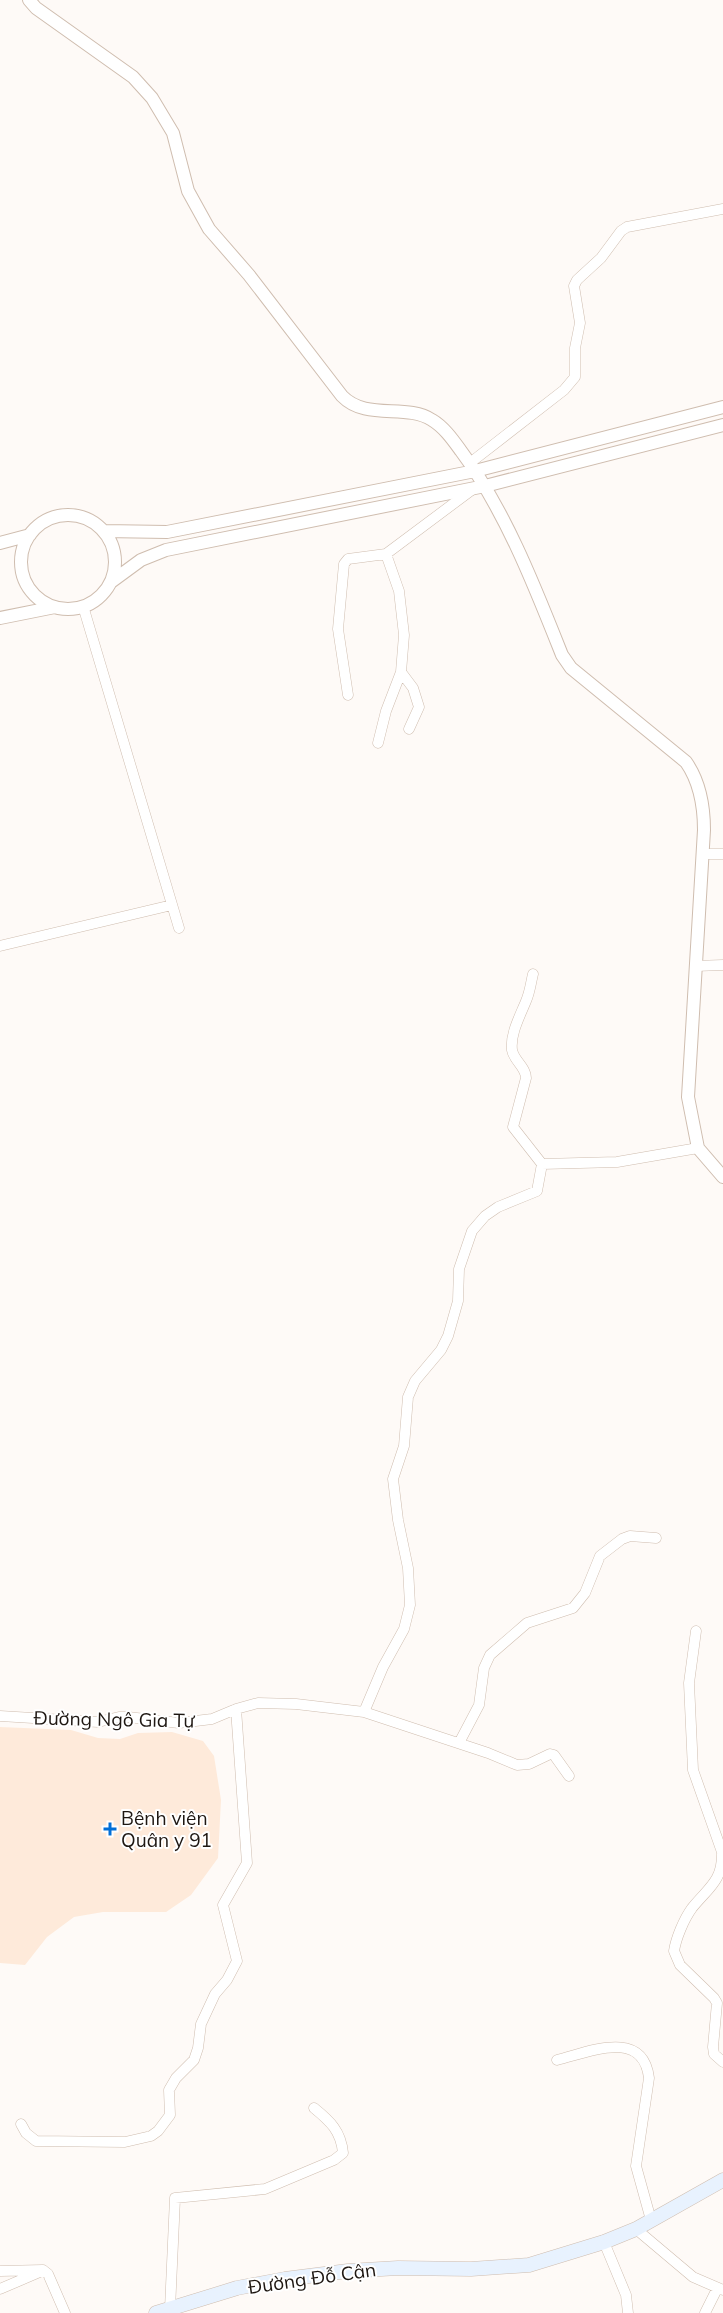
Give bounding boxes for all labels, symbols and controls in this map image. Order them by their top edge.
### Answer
street label: Đường Ngô Gia Tự [33,1706,196,1732]
place label: Bệnh viện Quân y 91 [121,1806,212,1852]
marker: Bệnh viện Quân y 91 [103,1822,117,1836]
street label: Đường Đỗ Cận [246,2257,378,2299]

